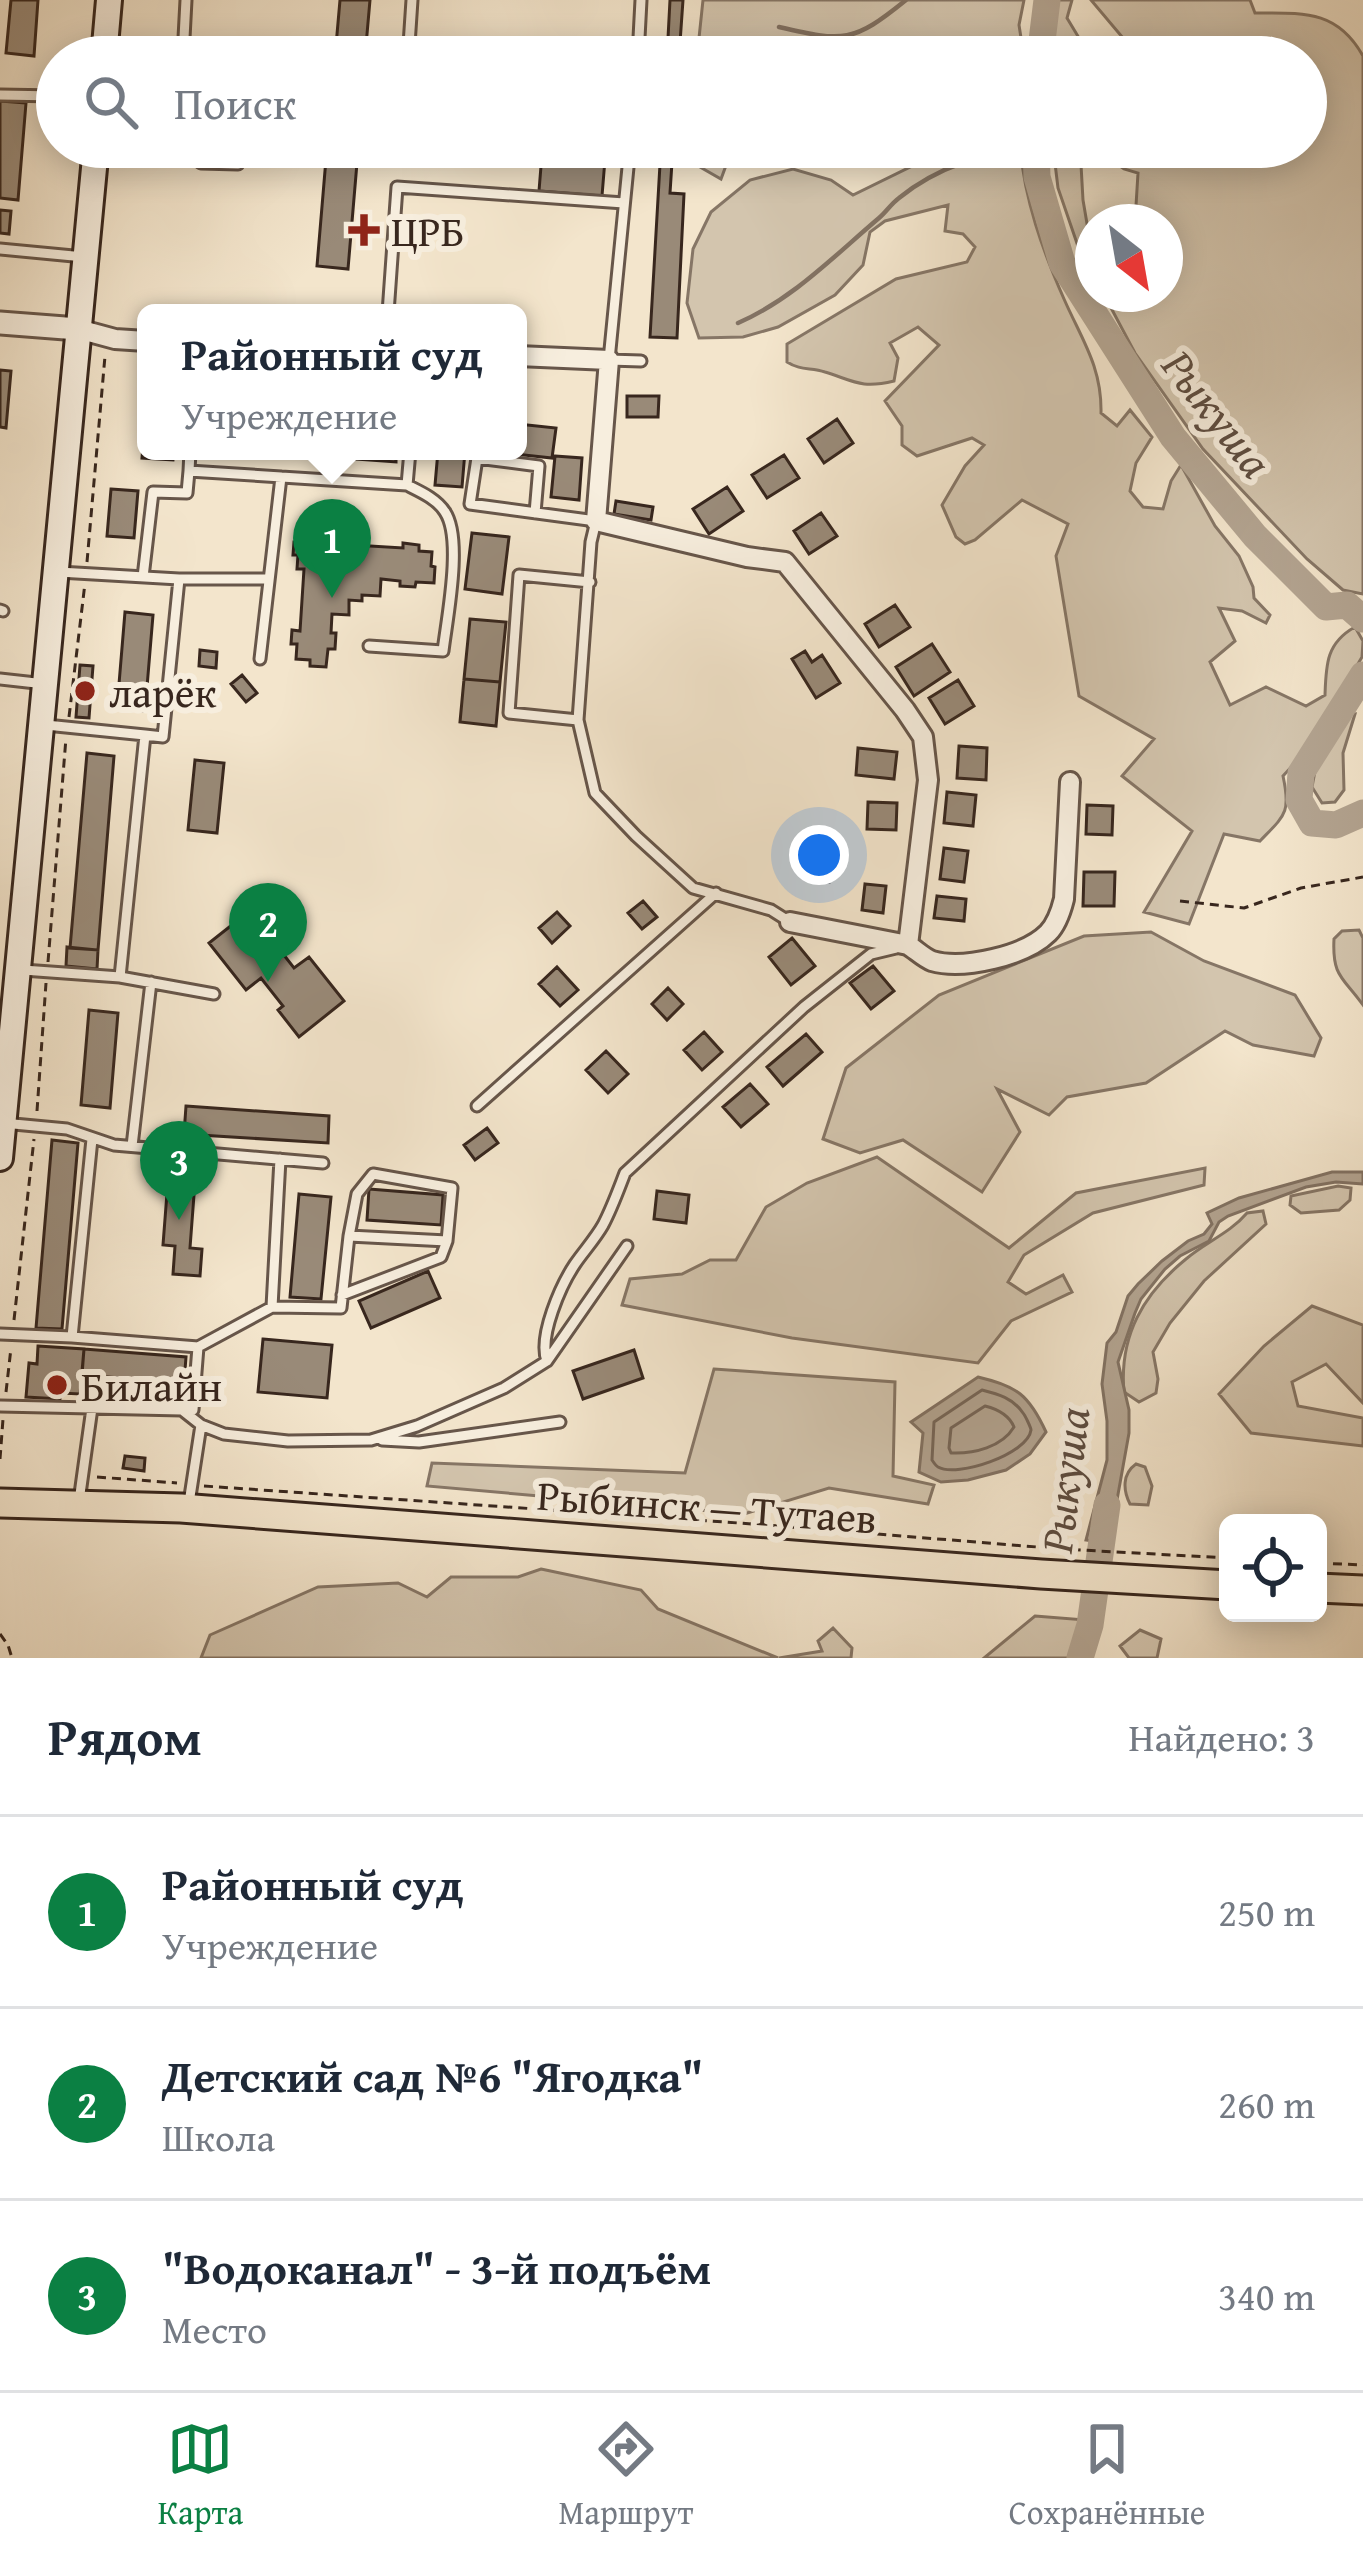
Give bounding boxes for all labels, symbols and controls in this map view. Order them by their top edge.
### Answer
search box [36,36,1327,168]
icon: search [78,69,144,135]
text: Поиск [174,70,296,135]
place label: ЦРБ [391,200,464,261]
north arrow [1075,204,1183,312]
marker: ЦРБ [348,214,380,246]
popup [137,304,527,460]
text: Районный суд [181,321,483,386]
water label: Рыкуша [1147,335,1289,491]
text: Учреждение [181,386,397,443]
pin: 1 [293,499,371,598]
place label: ларёк [109,661,216,722]
marker: ларёк [72,678,98,704]
your location [789,825,849,885]
pin: 2 [229,883,307,982]
pin: 3 [140,1121,218,1220]
place label: Билайн [81,1355,222,1416]
marker: Билайн [44,1372,70,1398]
water label: Рыкуша [1023,1403,1105,1557]
street label: Рыбинск — Тутаев [535,1464,879,1548]
map controls [1219,1514,1327,1622]
button: locate [1219,1514,1327,1622]
text: Рядом [48,1699,202,1774]
text: Найдено: 3 [1128,1708,1315,1765]
text: Районный суд [162,1851,464,1916]
text: 1 [77,1883,97,1940]
text: 250 m [1218,1883,1315,1940]
text: Учреждение [162,1916,378,1973]
text: Детский сад №6 "Ягодка" [162,2043,703,2108]
text: 2 [77,2075,97,2132]
text: 260 m [1218,2075,1315,2132]
text: Школа [162,2108,275,2165]
text: "Водоканал" - 3-й подъём [162,2235,711,2300]
text: 3 [77,2267,97,2324]
text: 340 m [1218,2267,1315,2324]
text: Место [162,2300,267,2357]
tab: Карта [158,2416,243,2536]
tab: Маршрут [558,2416,693,2536]
tab: Сохранённые [1009,2416,1205,2536]

